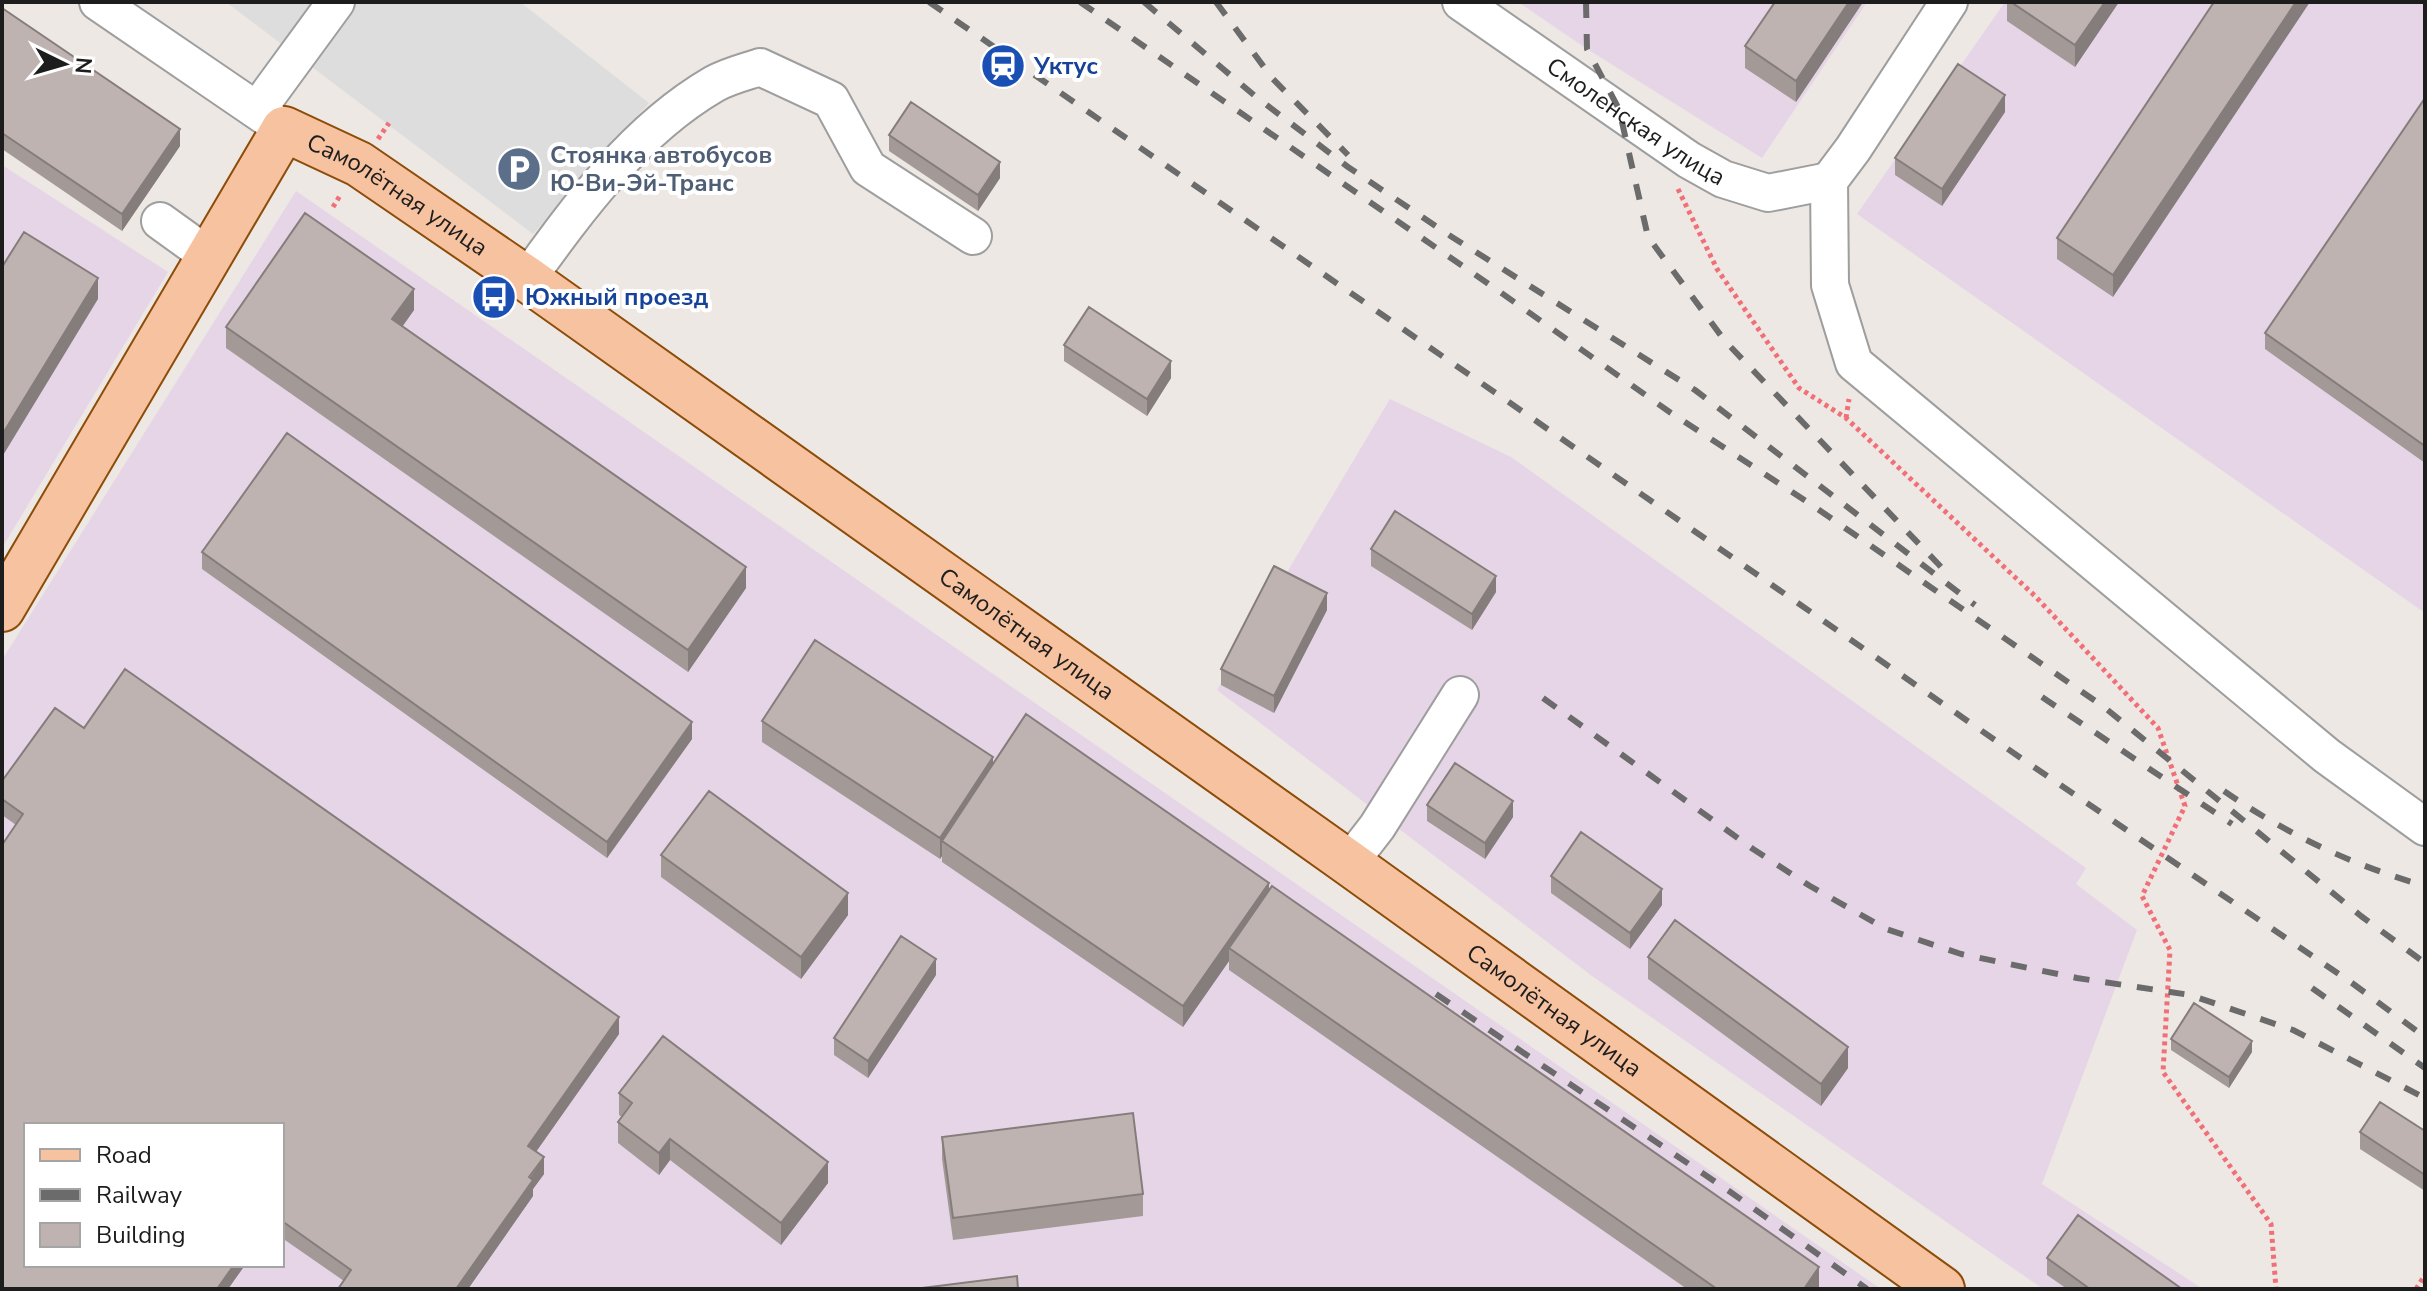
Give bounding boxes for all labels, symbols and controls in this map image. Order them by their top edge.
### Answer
north arrow [24,24,104,104]
station icon: Уктус [979,42,1027,90]
place label: Уктус [1033,50,1098,82]
street label: Смоленская улица [1540,50,1731,193]
text: N [67,56,99,75]
street label: Самолётная улица [302,126,494,264]
place label: Стоянка автобусов Ю-Ви-Эй-Транс [550,139,772,199]
parking icon: Стоянка автобусов Ю-Ви-Эй-Транс [495,145,543,193]
bus stop icon: Южный проезд [470,273,518,321]
place label: Южный проезд [525,281,709,313]
street label: Самолётная улица [932,561,1121,707]
street label: Самолётная улица [1460,937,1648,1084]
legend [24,1123,284,1267]
text: Road [96,1139,152,1171]
text: Railway [96,1179,183,1211]
text: Building [96,1219,186,1251]

